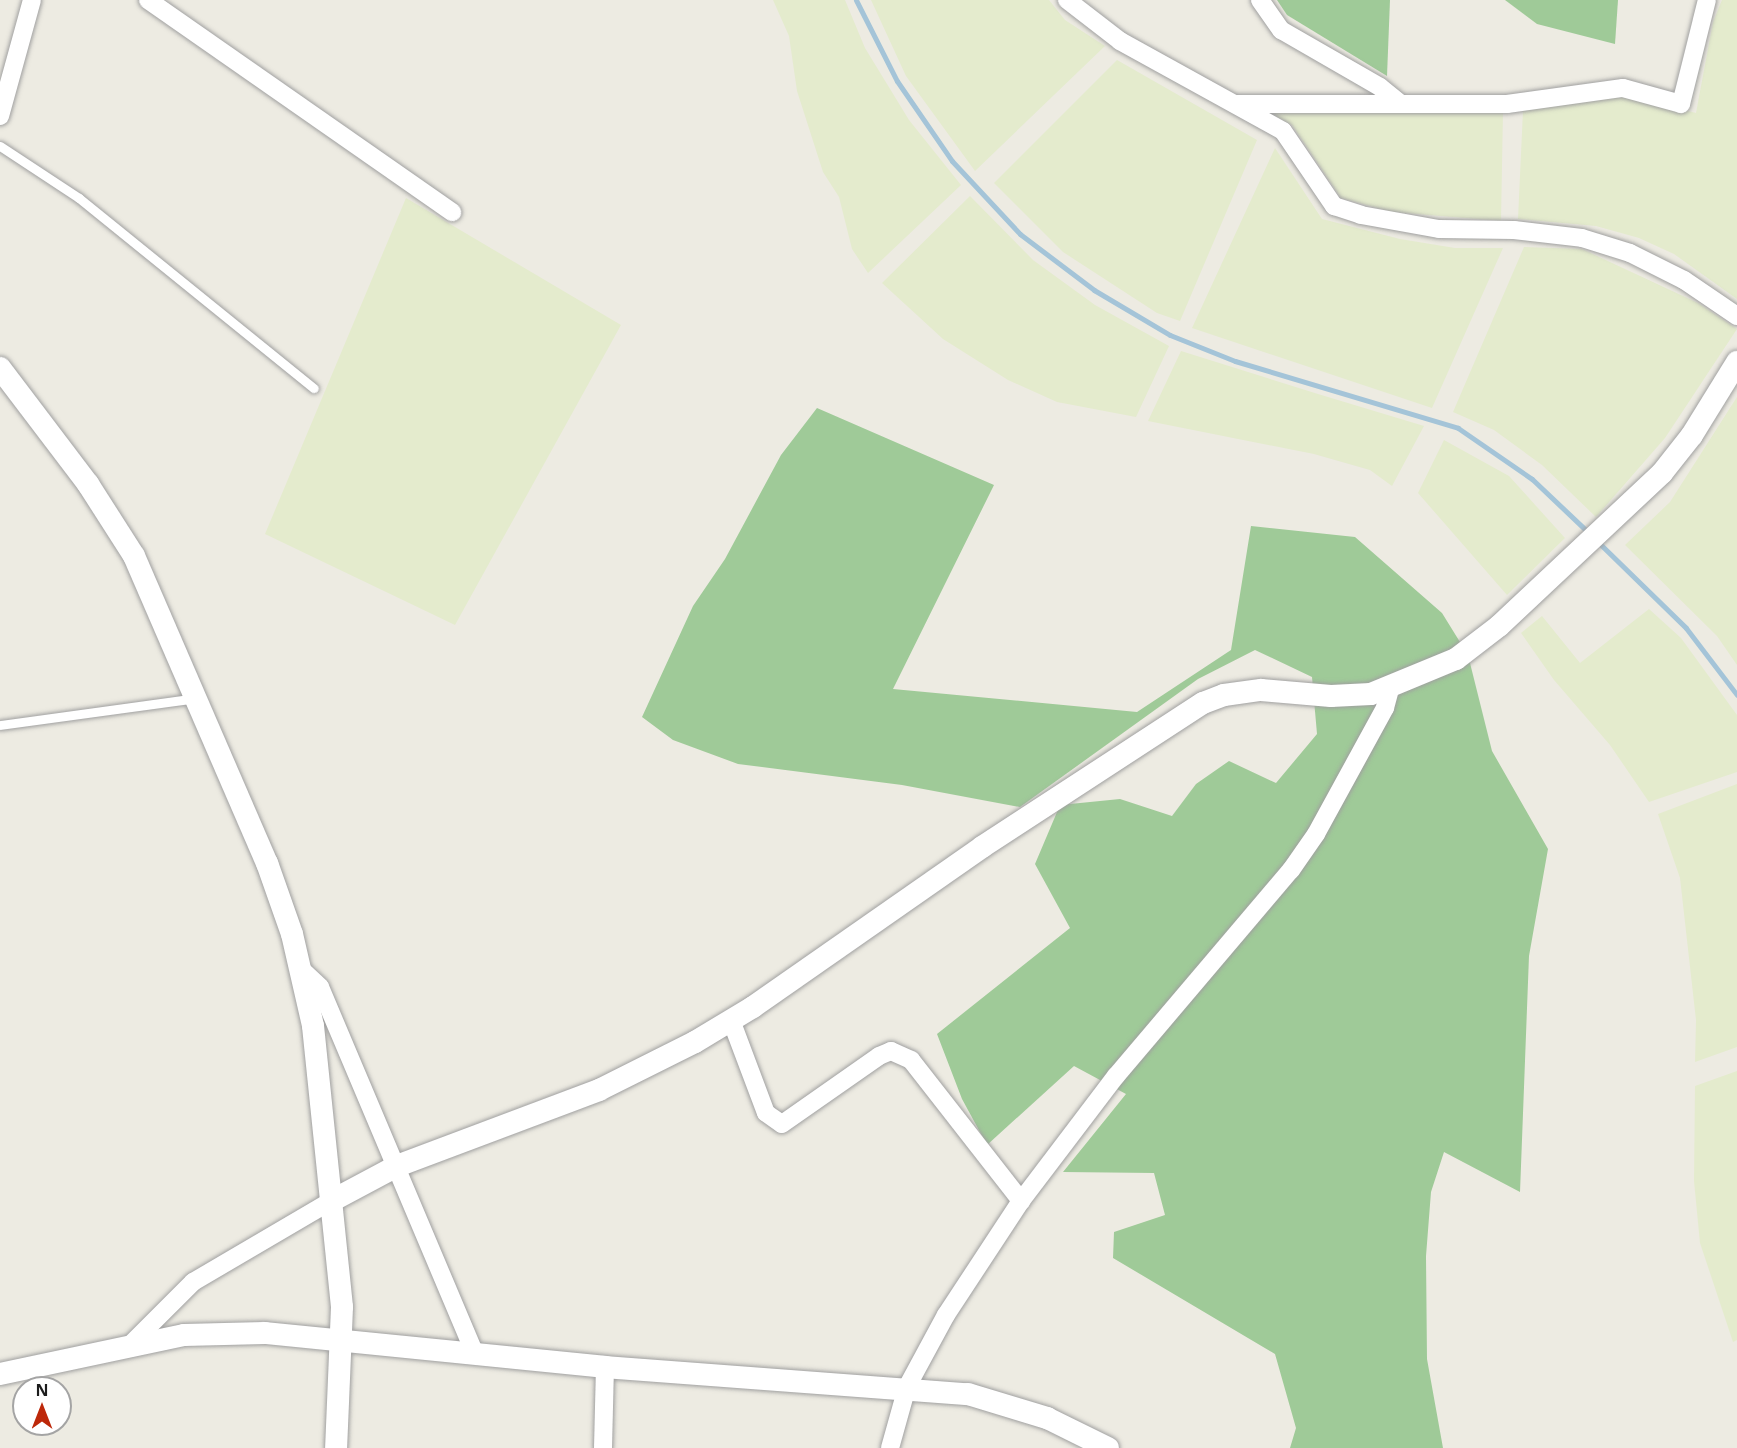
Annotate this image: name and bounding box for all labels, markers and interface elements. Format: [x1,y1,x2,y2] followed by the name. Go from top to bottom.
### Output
[12,1376,72,1436] north arrow
[35,1379,49,1401] text: N

